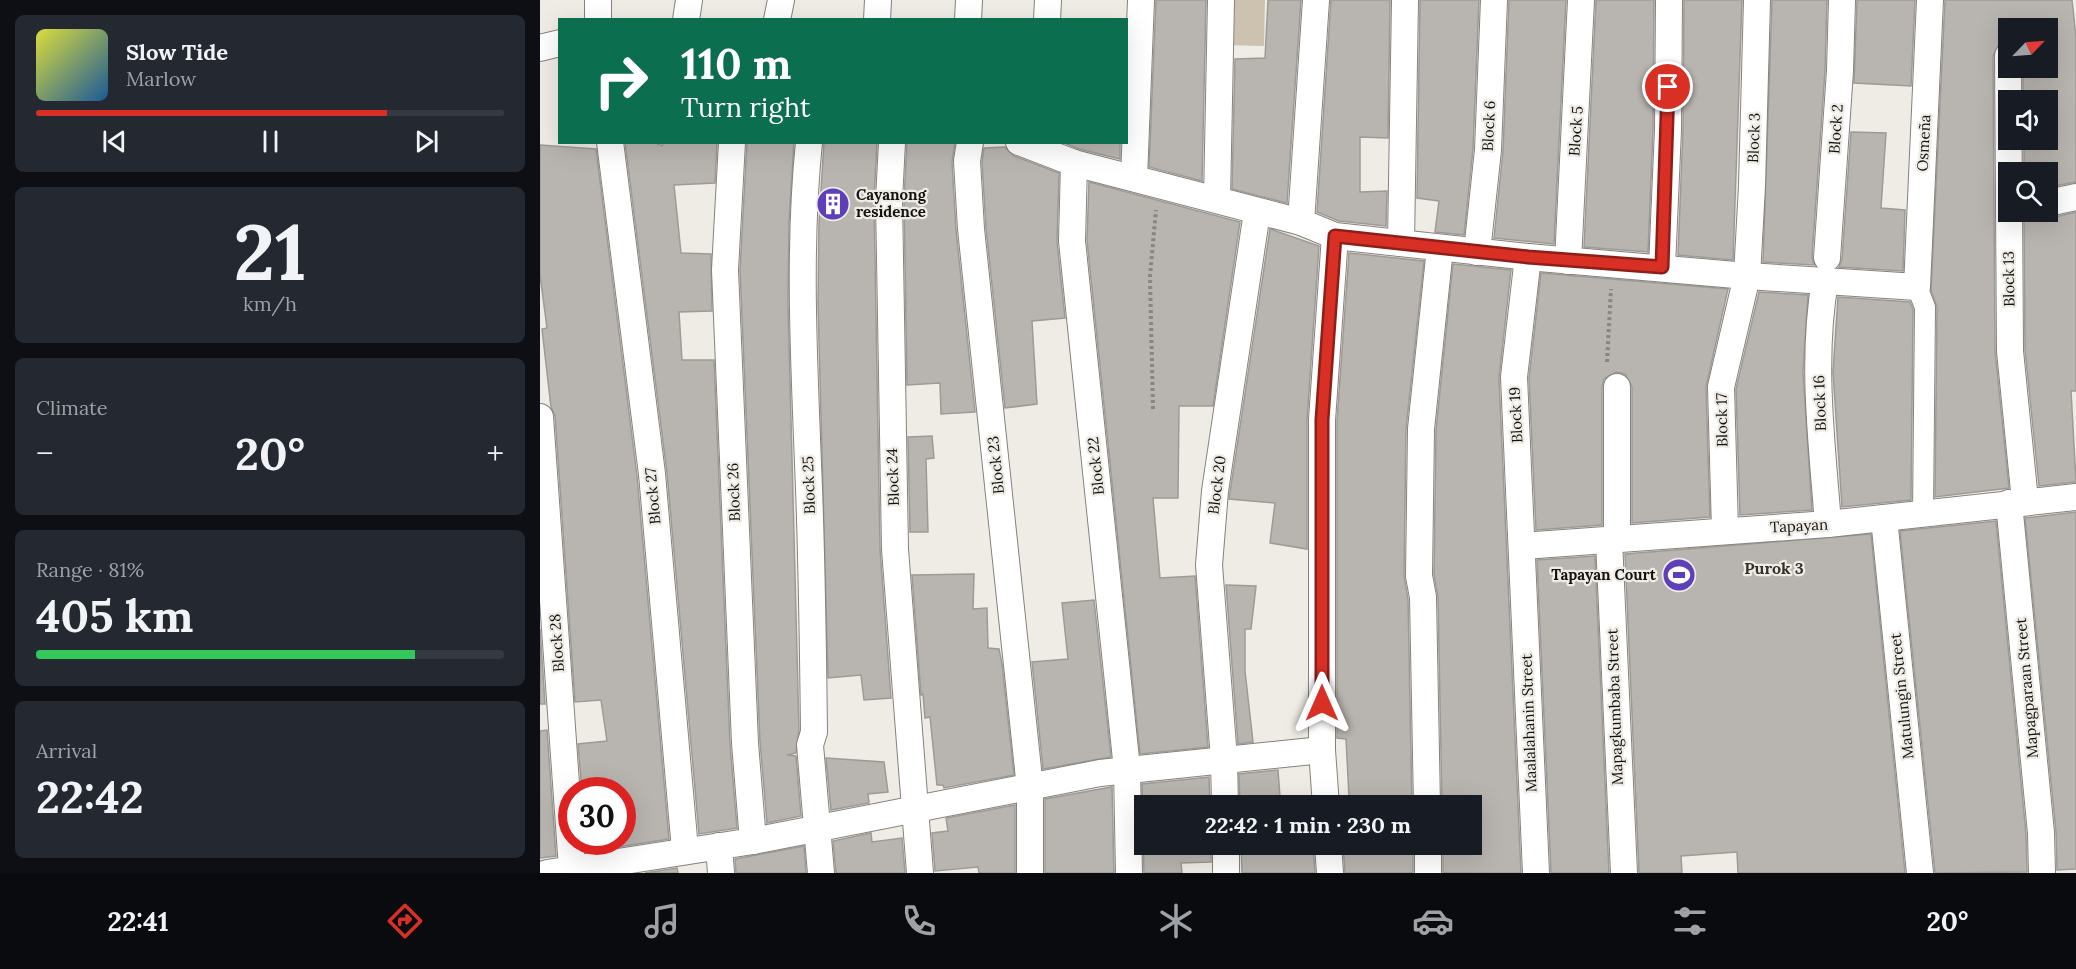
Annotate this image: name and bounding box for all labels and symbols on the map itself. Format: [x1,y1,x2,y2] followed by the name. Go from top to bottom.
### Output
[1998,18,2058,78] north arrow
[1642,61,1693,112] pin
[1478,100,1499,152] street label: Block 6
[1824,103,1847,155] street label: Block 2
[1564,105,1587,157] street label: Block 5
[1743,112,1764,163] street label: Block 3
[1913,114,1934,172] street label: Osmeña
[856,185,927,221] place label: Cayanong residence
[815,186,851,222] building icon: Cayanong residence
[1999,251,2018,307] street label: Block 13
[1809,375,1830,431] street label: Block 16
[1505,386,1526,444] street label: Block 19
[1712,393,1731,447] street label: Block 17
[983,435,1008,495] street label: Block 23
[1083,436,1108,496] street label: Block 22
[882,448,903,506] street label: Block 24
[1203,454,1230,516] street label: Block 20
[798,456,819,514] street label: Block 25
[723,462,744,522] street label: Block 26
[641,467,664,525] street label: Block 27
[1769,514,1829,537] street label: Tapayan
[1661,557,1697,593] sports icon: Tapayan Court
[1744,558,1804,578] district label: Purok 3
[1551,565,1657,584] place label: Tapayan Court
[545,613,568,673] street label: Block 28
[2011,617,2042,759] street label: Mapagparaan Street
[1602,628,1627,786] street label: Mapagkumbaba Street
[1885,632,1918,760] street label: Matulungin Street
[1517,653,1540,793] street label: Maalalahanin Street
[1290,671,1354,735] position arrow
[558,777,636,855] speed limit sign: 30

